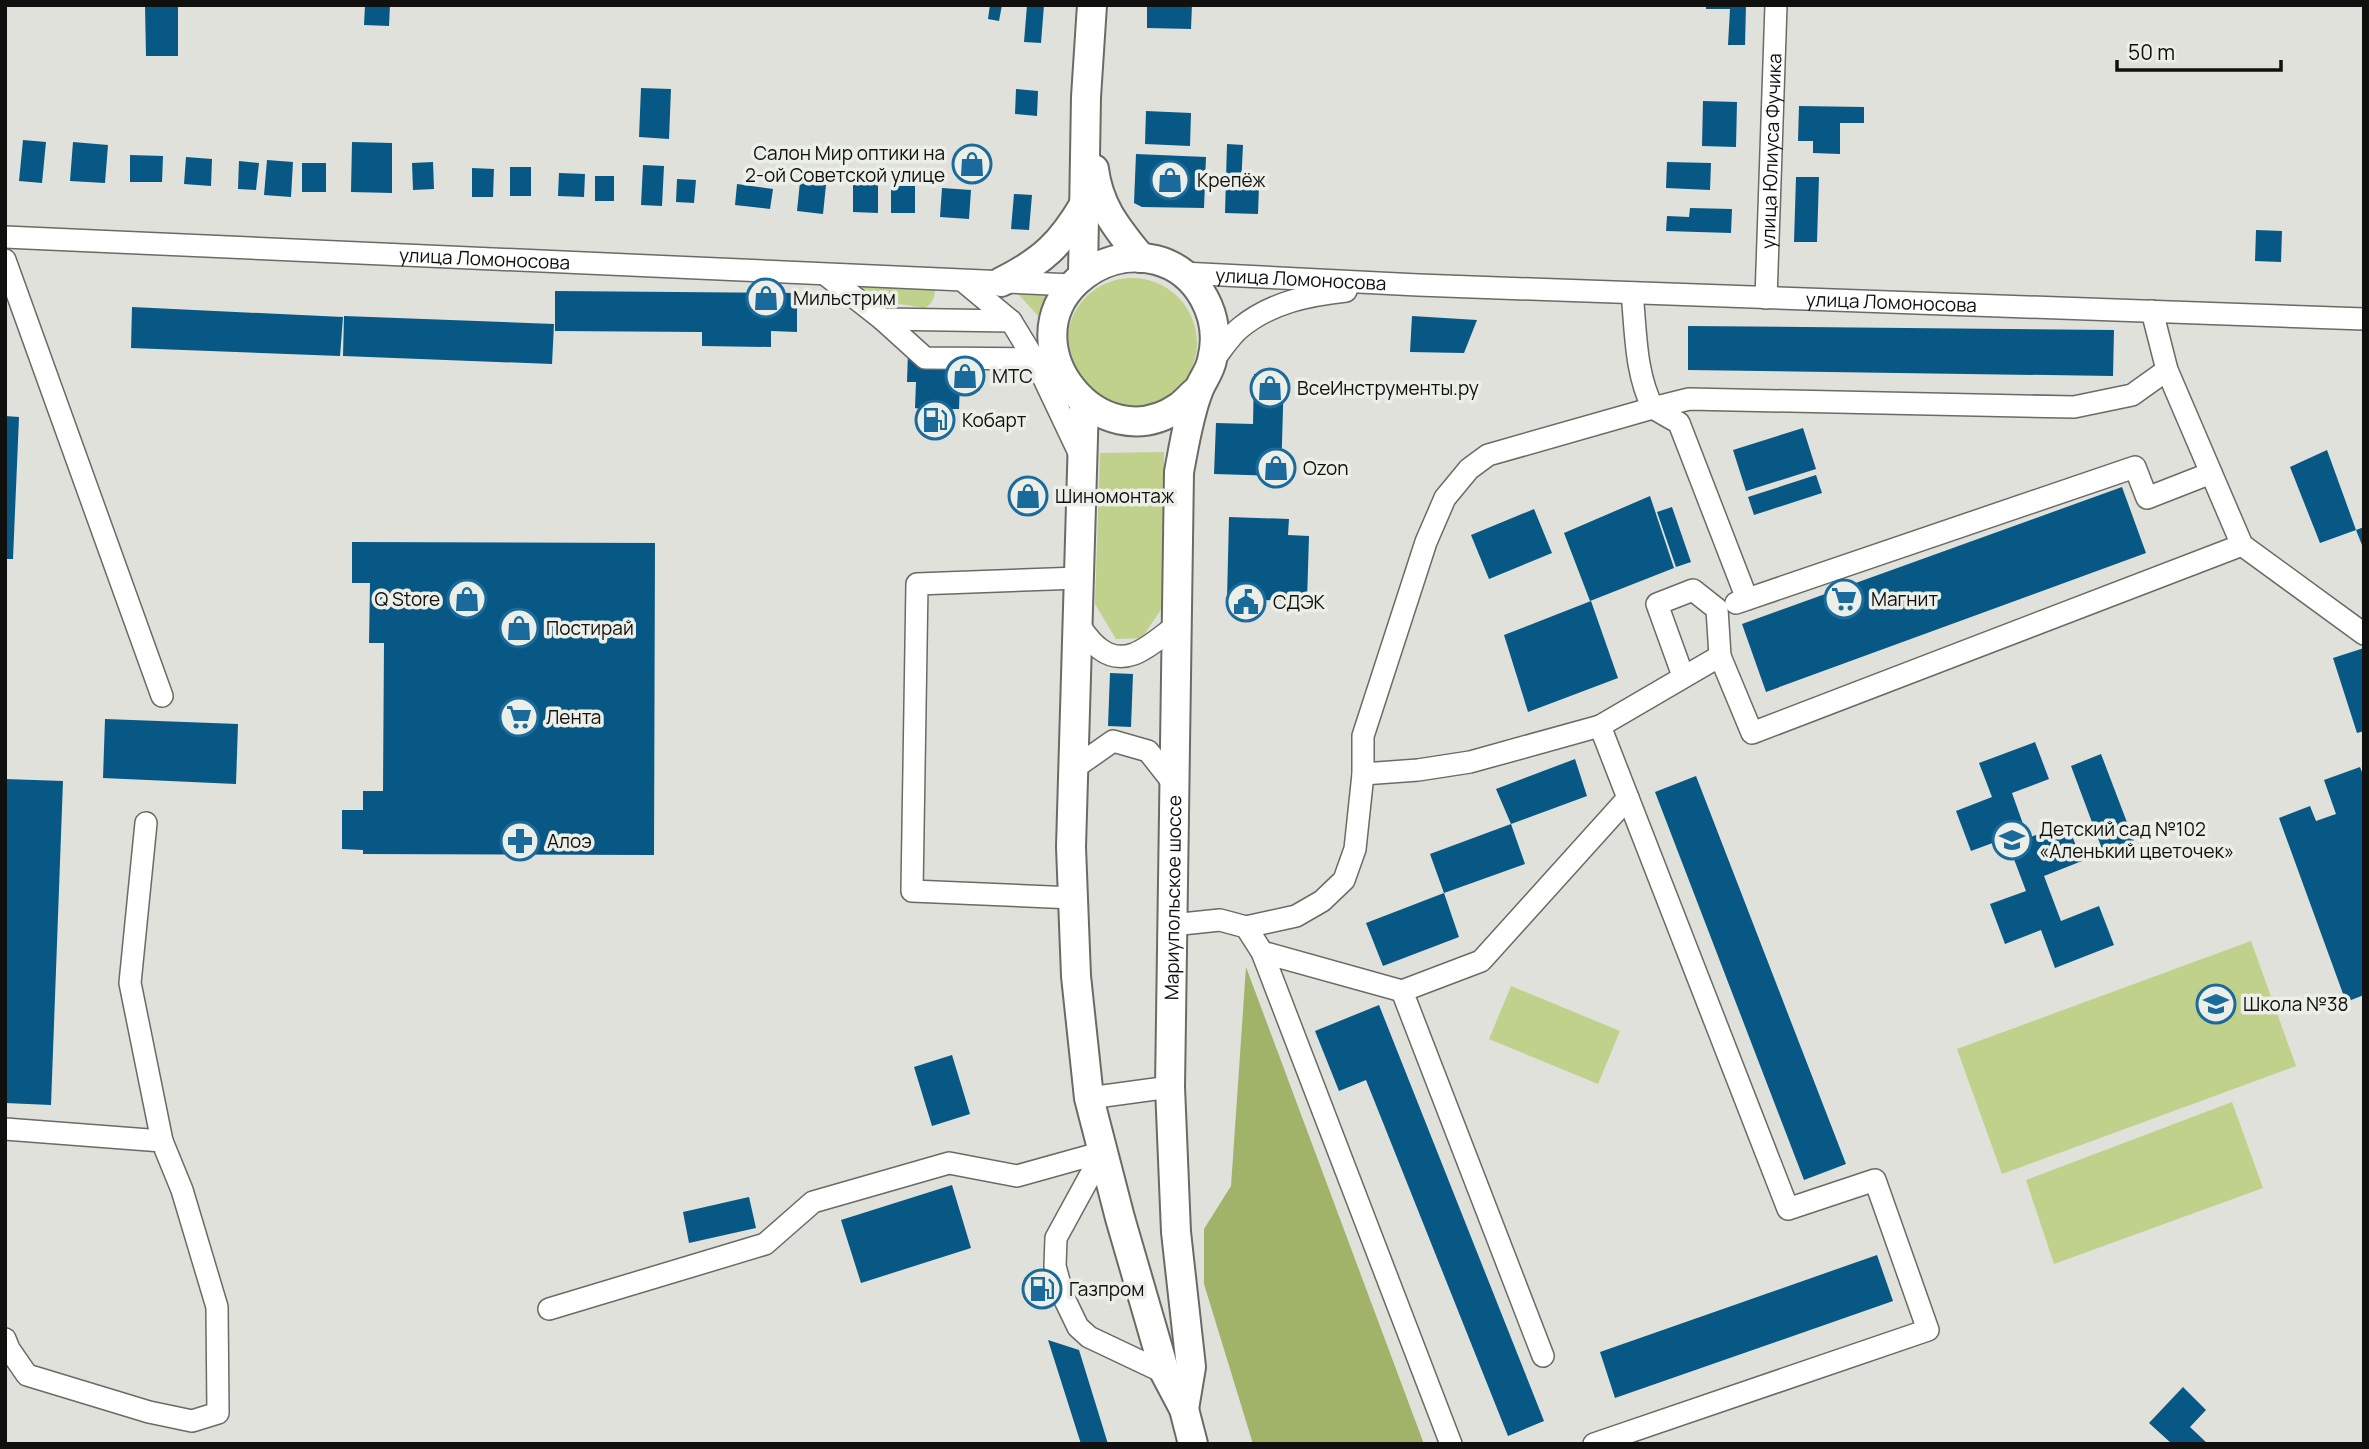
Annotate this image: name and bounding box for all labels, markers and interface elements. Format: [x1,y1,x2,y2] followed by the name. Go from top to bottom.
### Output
[2117,28,2282,72] scale bar
[2128,38,2175,66] text: 50 m
[1755,53,1787,249] street label: улица Юлиуса Фучика
[745,140,945,188] place label: Салон Мир оптики на 2-ой Советской улице
[951,143,993,185] shop icon: Салон Мир оптики на 2-ой Советской улице
[1149,159,1191,201] shop icon: Крепёж
[1197,167,1266,193] place label: Крепёж
[398,242,571,275] street label: улица Ломоносова
[1215,262,1387,296] street label: улица Ломоносова
[745,277,787,319] shop icon: Мильстрим
[793,285,896,311] place label: Мильстрим
[1805,286,1977,318] street label: улица Ломоносова
[944,355,986,397] shop icon: МТС
[992,363,1033,389] place label: МТС
[1249,367,1291,409] shop icon: ВсеИнструменты.ру
[1297,375,1479,401] place label: ВсеИнструменты.ру
[914,399,956,441] fuel station icon: Кобарт
[962,407,1027,433] place label: Кобарт
[1255,447,1297,489] shop icon: Ozon
[1303,455,1349,481] place label: Ozon
[1007,475,1049,517] shop icon: Шиномонтаж
[1055,483,1175,509] place label: Шиномонтаж
[446,578,488,620] shop icon: Q Store
[1823,578,1865,620] supermarket icon: Магнит
[1225,581,1267,623] public building icon: СДЭК
[375,586,440,612] place label: Q Store
[1871,586,1938,612] place label: Магнит
[1273,589,1326,615] place label: СДЭК
[498,607,540,649] shop icon: Постирай
[546,615,634,641] place label: Постирай
[498,696,540,738] supermarket icon: Лента
[546,704,601,730] place label: Лента
[1158,795,1187,1000] street label: Мариупольское шоссе
[2039,816,2234,864] place label: Детский сад №102 «Аленький цветочек»
[1991,819,2033,861] school or university icon: Детский сад №102 «Аленький цветочек»
[499,820,541,862] pharmacy icon: Алоэ
[547,828,592,854] place label: Алоэ
[2195,983,2237,1025] school or university icon: Школа №38
[2243,991,2349,1017] place label: Школа №38
[1021,1268,1063,1310] fuel station icon: Газпром
[1069,1276,1144,1302] place label: Газпром

